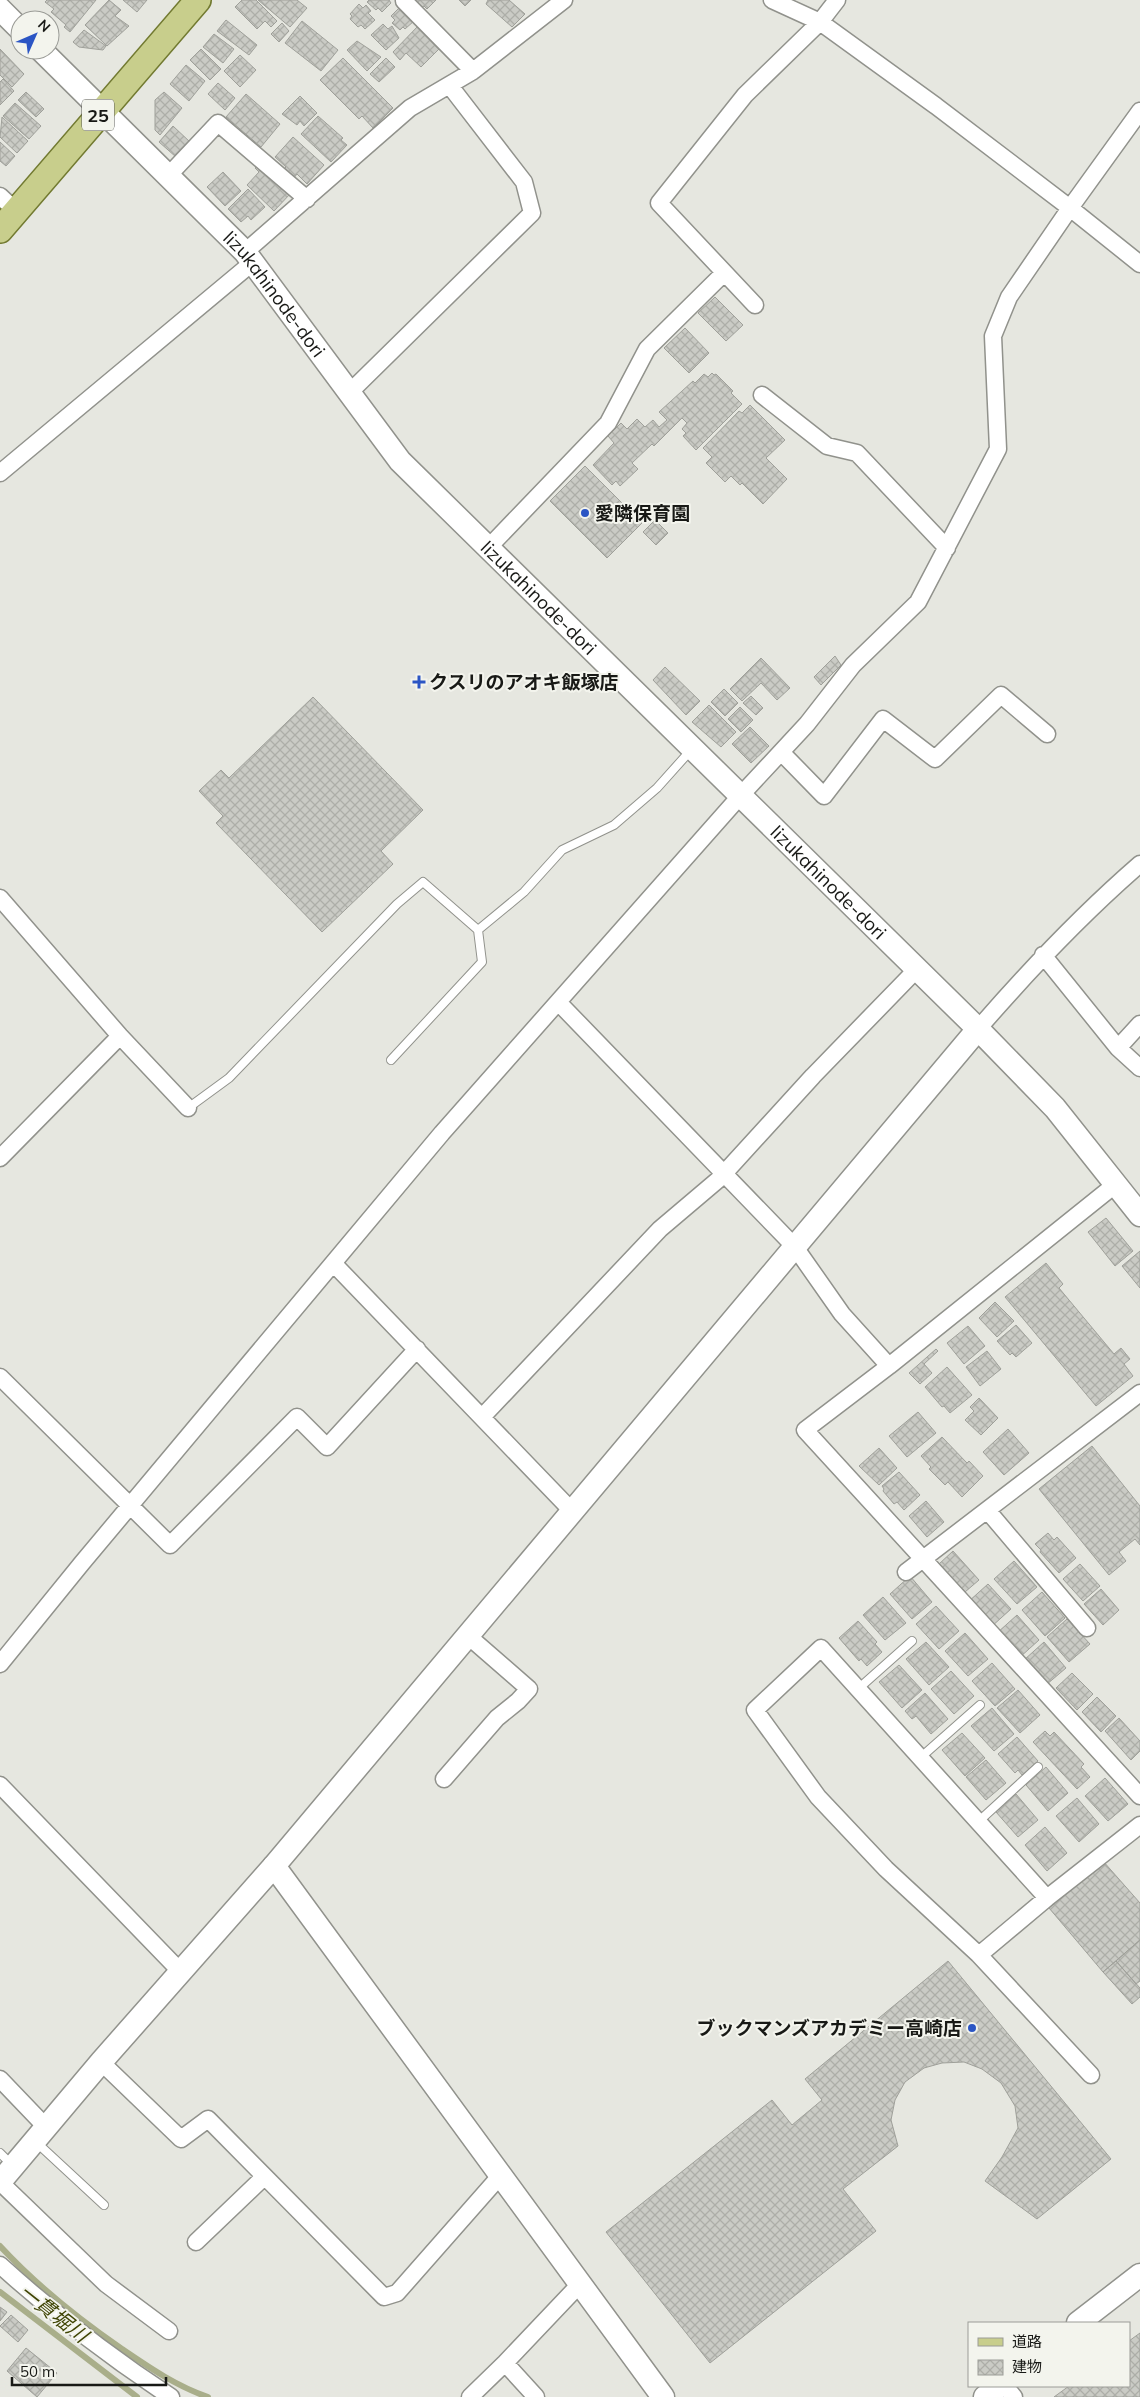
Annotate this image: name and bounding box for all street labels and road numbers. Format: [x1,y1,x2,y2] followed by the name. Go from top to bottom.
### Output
[82,100,114,130] road number: 25
[218,225,331,362] street label: Iizukahinode-dori
[476,535,602,660] street label: Iizukahinode-dori
[765,820,891,944] street label: Iizukahinode-dori

